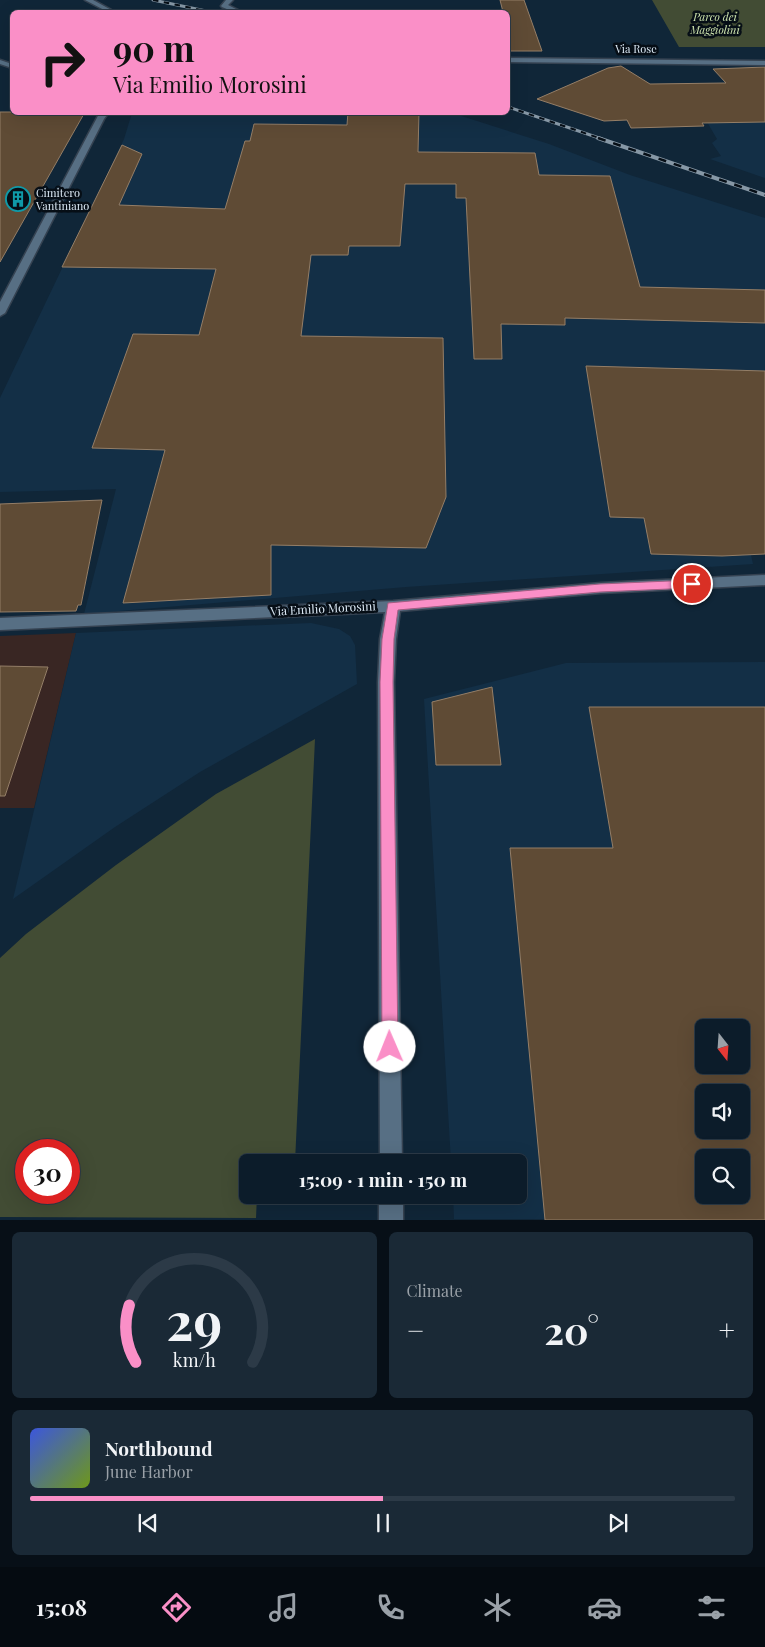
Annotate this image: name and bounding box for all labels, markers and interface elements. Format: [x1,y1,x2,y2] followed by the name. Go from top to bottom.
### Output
[689,9,741,37] park label: Parco dei Maggiolini
[113,24,195,71] text: 90 m
[30,30,95,95] icon: right
[614,41,657,56] street label: Via Rose
[113,69,307,99] text: Via Emilio Morosini
[35,185,89,213] place label: Cimitero Vantiniano
[5,186,31,212] building icon: Cimitero Vantiniano
[671,563,713,605] pin
[678,570,706,598] icon: arrive
[269,597,377,619] street label: Via Emilio Morosini
[695,1019,750,1074] north arrow
[695,1019,750,1204] map controls
[363,1020,415,1072] position arrow
[695,1084,750,1139] button: sound
[15,1139,80,1204] speed limit sign: 30
[695,1149,750,1204] button: search
[299,1166,467,1192] text: 15:09 · 1 min · 150 m
[407,1280,463,1301] text: Climate
[166,1285,222,1354] text: 29
[544,1304,599,1355] text: 20°
[407,1311,425,1348] text: −
[719,1311,735,1348] text: +
[173,1348,216,1371] text: km/h
[105,1435,213,1461] text: Northbound
[105,1461,193,1482] text: June Harbor
[134,1509,162,1537] icon: previous
[369,1509,397,1537] icon: pause
[604,1509,632,1537] icon: next
[159,1590,194,1625] icon: directions
[266,1590,301,1625] icon: music
[373,1590,408,1625] icon: phone
[480,1590,515,1625] icon: climate
[587,1590,622,1625] icon: car
[694,1590,729,1625] icon: filters
[36,1592,87,1622] text: 15:08

